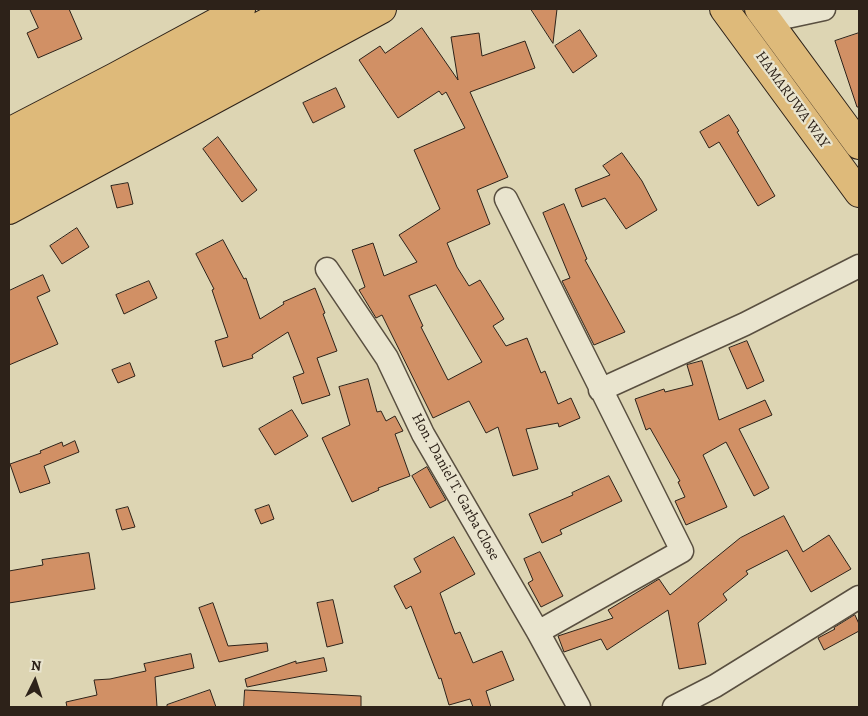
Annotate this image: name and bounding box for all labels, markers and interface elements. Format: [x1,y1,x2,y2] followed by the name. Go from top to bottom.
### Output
[751,48,833,152] street label: HAMARUWA WAY
[407,410,503,564] street label: Hon. Daniel T. Garba Close
[10,656,60,706] north arrow
[30,656,42,675] text: N

